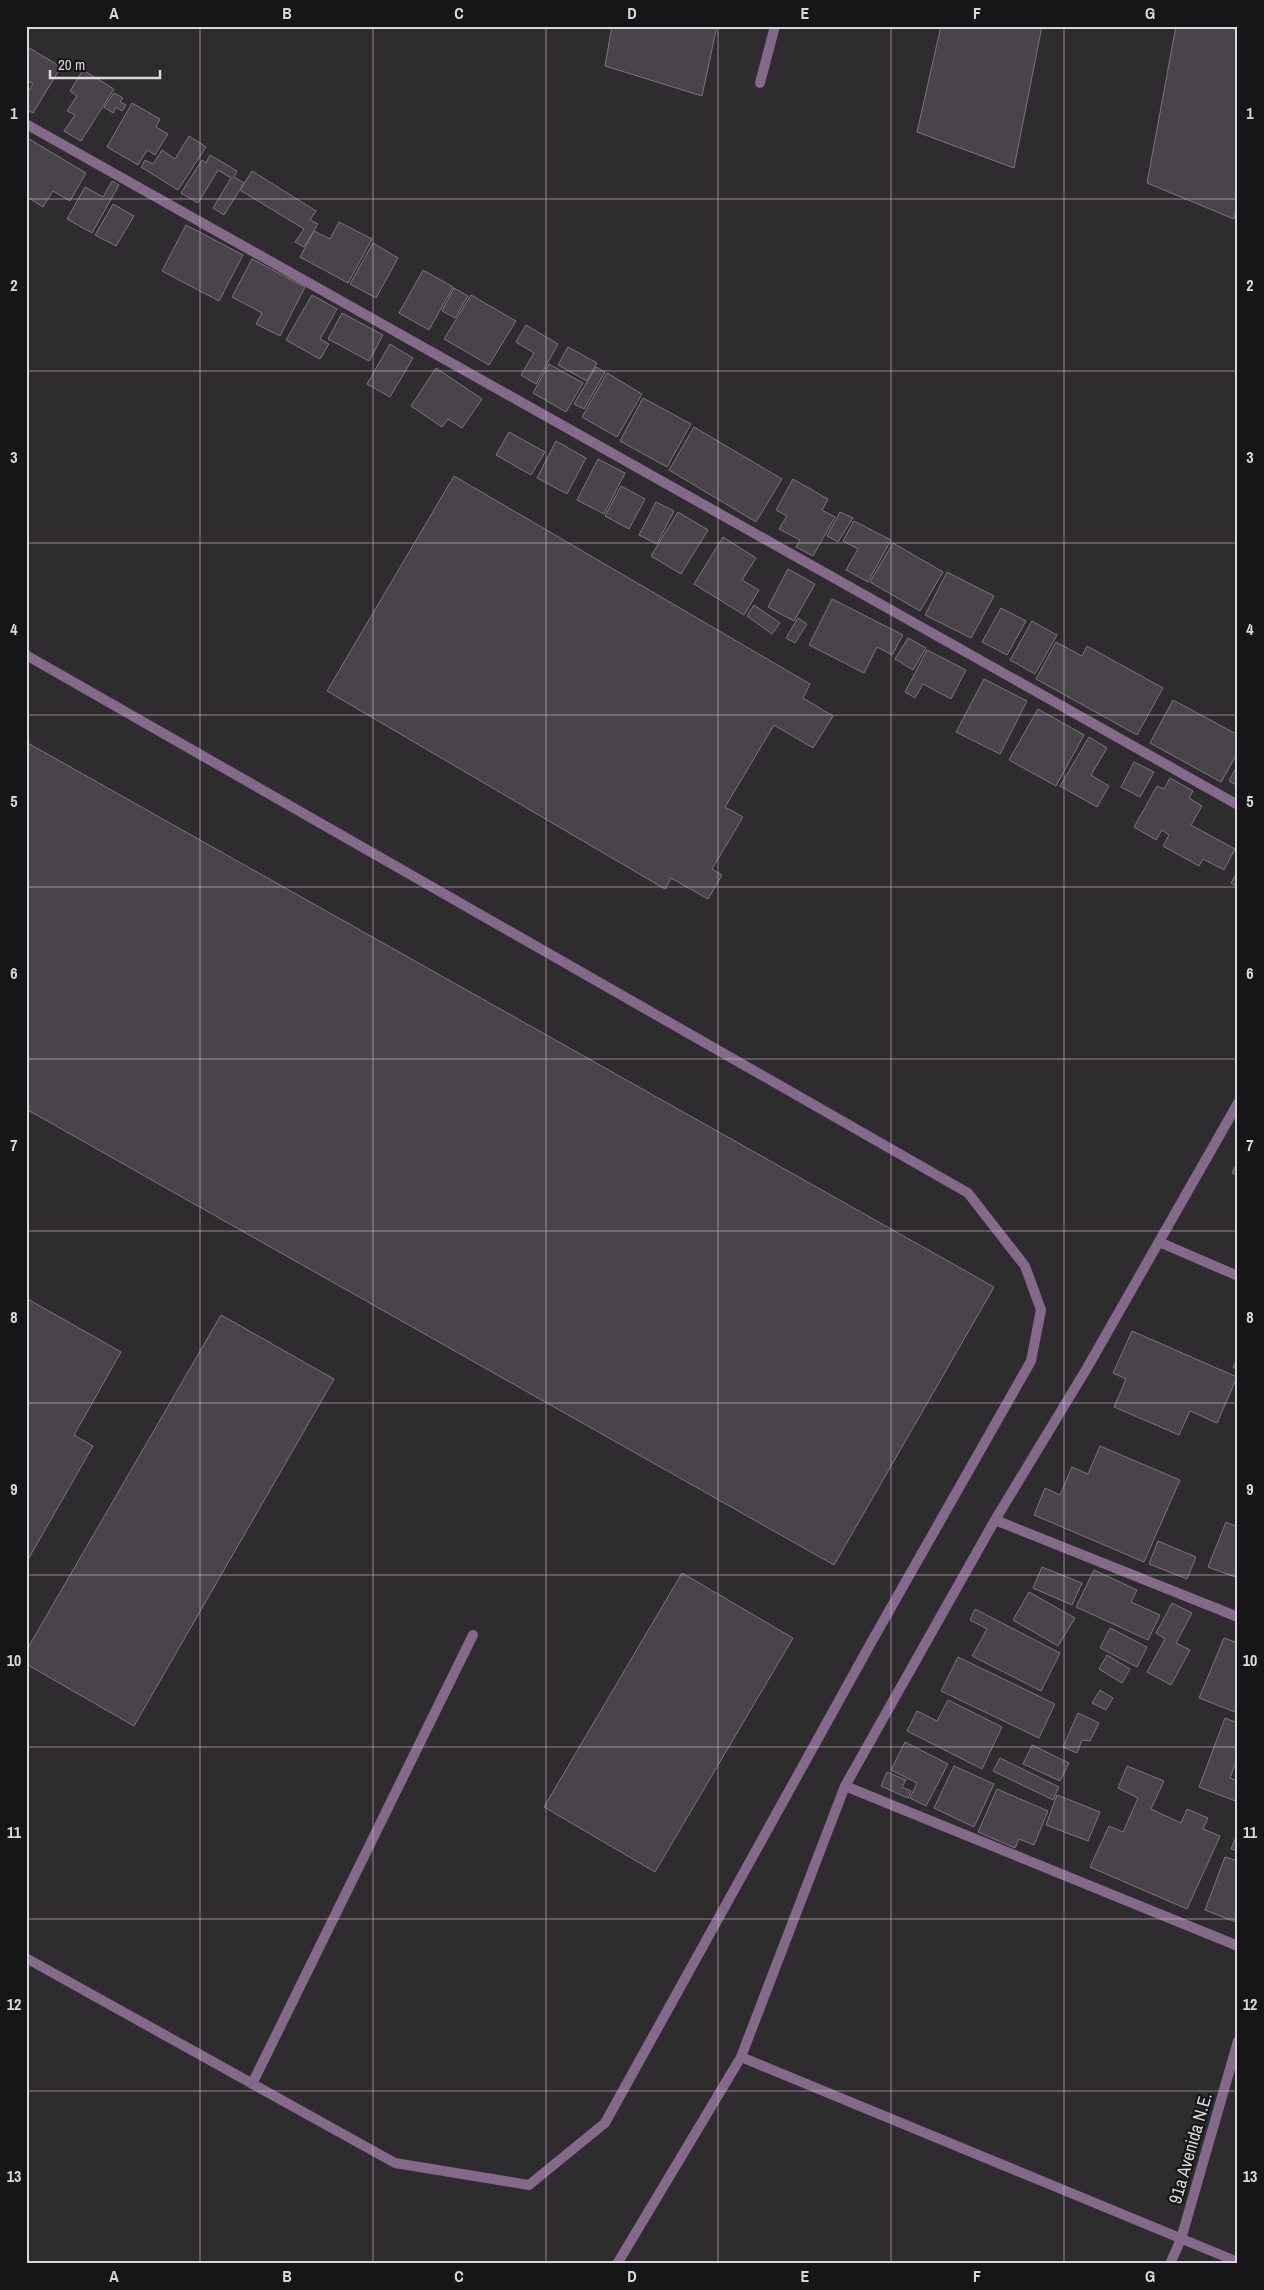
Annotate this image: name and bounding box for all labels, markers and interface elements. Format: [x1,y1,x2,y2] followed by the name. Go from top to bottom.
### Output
[109,2,119,24] text: A
[282,2,292,24] text: B
[454,2,464,24] text: C
[627,2,637,24] text: D
[801,2,810,24] text: E
[973,2,981,24] text: F
[1145,2,1155,24] text: G
[50,48,160,80] scale bar
[58,54,85,75] text: 20 m
[10,102,18,124] text: 1
[1246,102,1254,124] text: 1
[10,274,18,296] text: 2
[1246,274,1254,296] text: 2
[10,446,18,468] text: 3
[1246,446,1254,468] text: 3
[10,618,18,640] text: 4
[1246,618,1254,640] text: 4
[10,790,18,812] text: 5
[1246,790,1254,812] text: 5
[10,962,18,984] text: 6
[1246,962,1254,984] text: 6
[10,1134,18,1156] text: 7
[1246,1134,1254,1156] text: 7
[10,1306,18,1328] text: 8
[1246,1306,1254,1328] text: 8
[10,1478,18,1500] text: 9
[1246,1478,1254,1500] text: 9
[7,1649,21,1671] text: 10
[1243,1649,1257,1671] text: 10
[7,1821,22,1843] text: 11
[1243,1821,1258,1843] text: 11
[7,1993,21,2015] text: 12
[1243,1993,1257,2015] text: 12
[1162,2089,1218,2207] street label: 91a Avenida N.E.
[7,2165,21,2187] text: 13
[1243,2165,1257,2187] text: 13
[109,2265,119,2287] text: A
[282,2265,292,2287] text: B
[454,2265,464,2287] text: C
[627,2265,637,2287] text: D
[801,2265,810,2287] text: E
[973,2265,981,2287] text: F
[1145,2265,1155,2287] text: G

